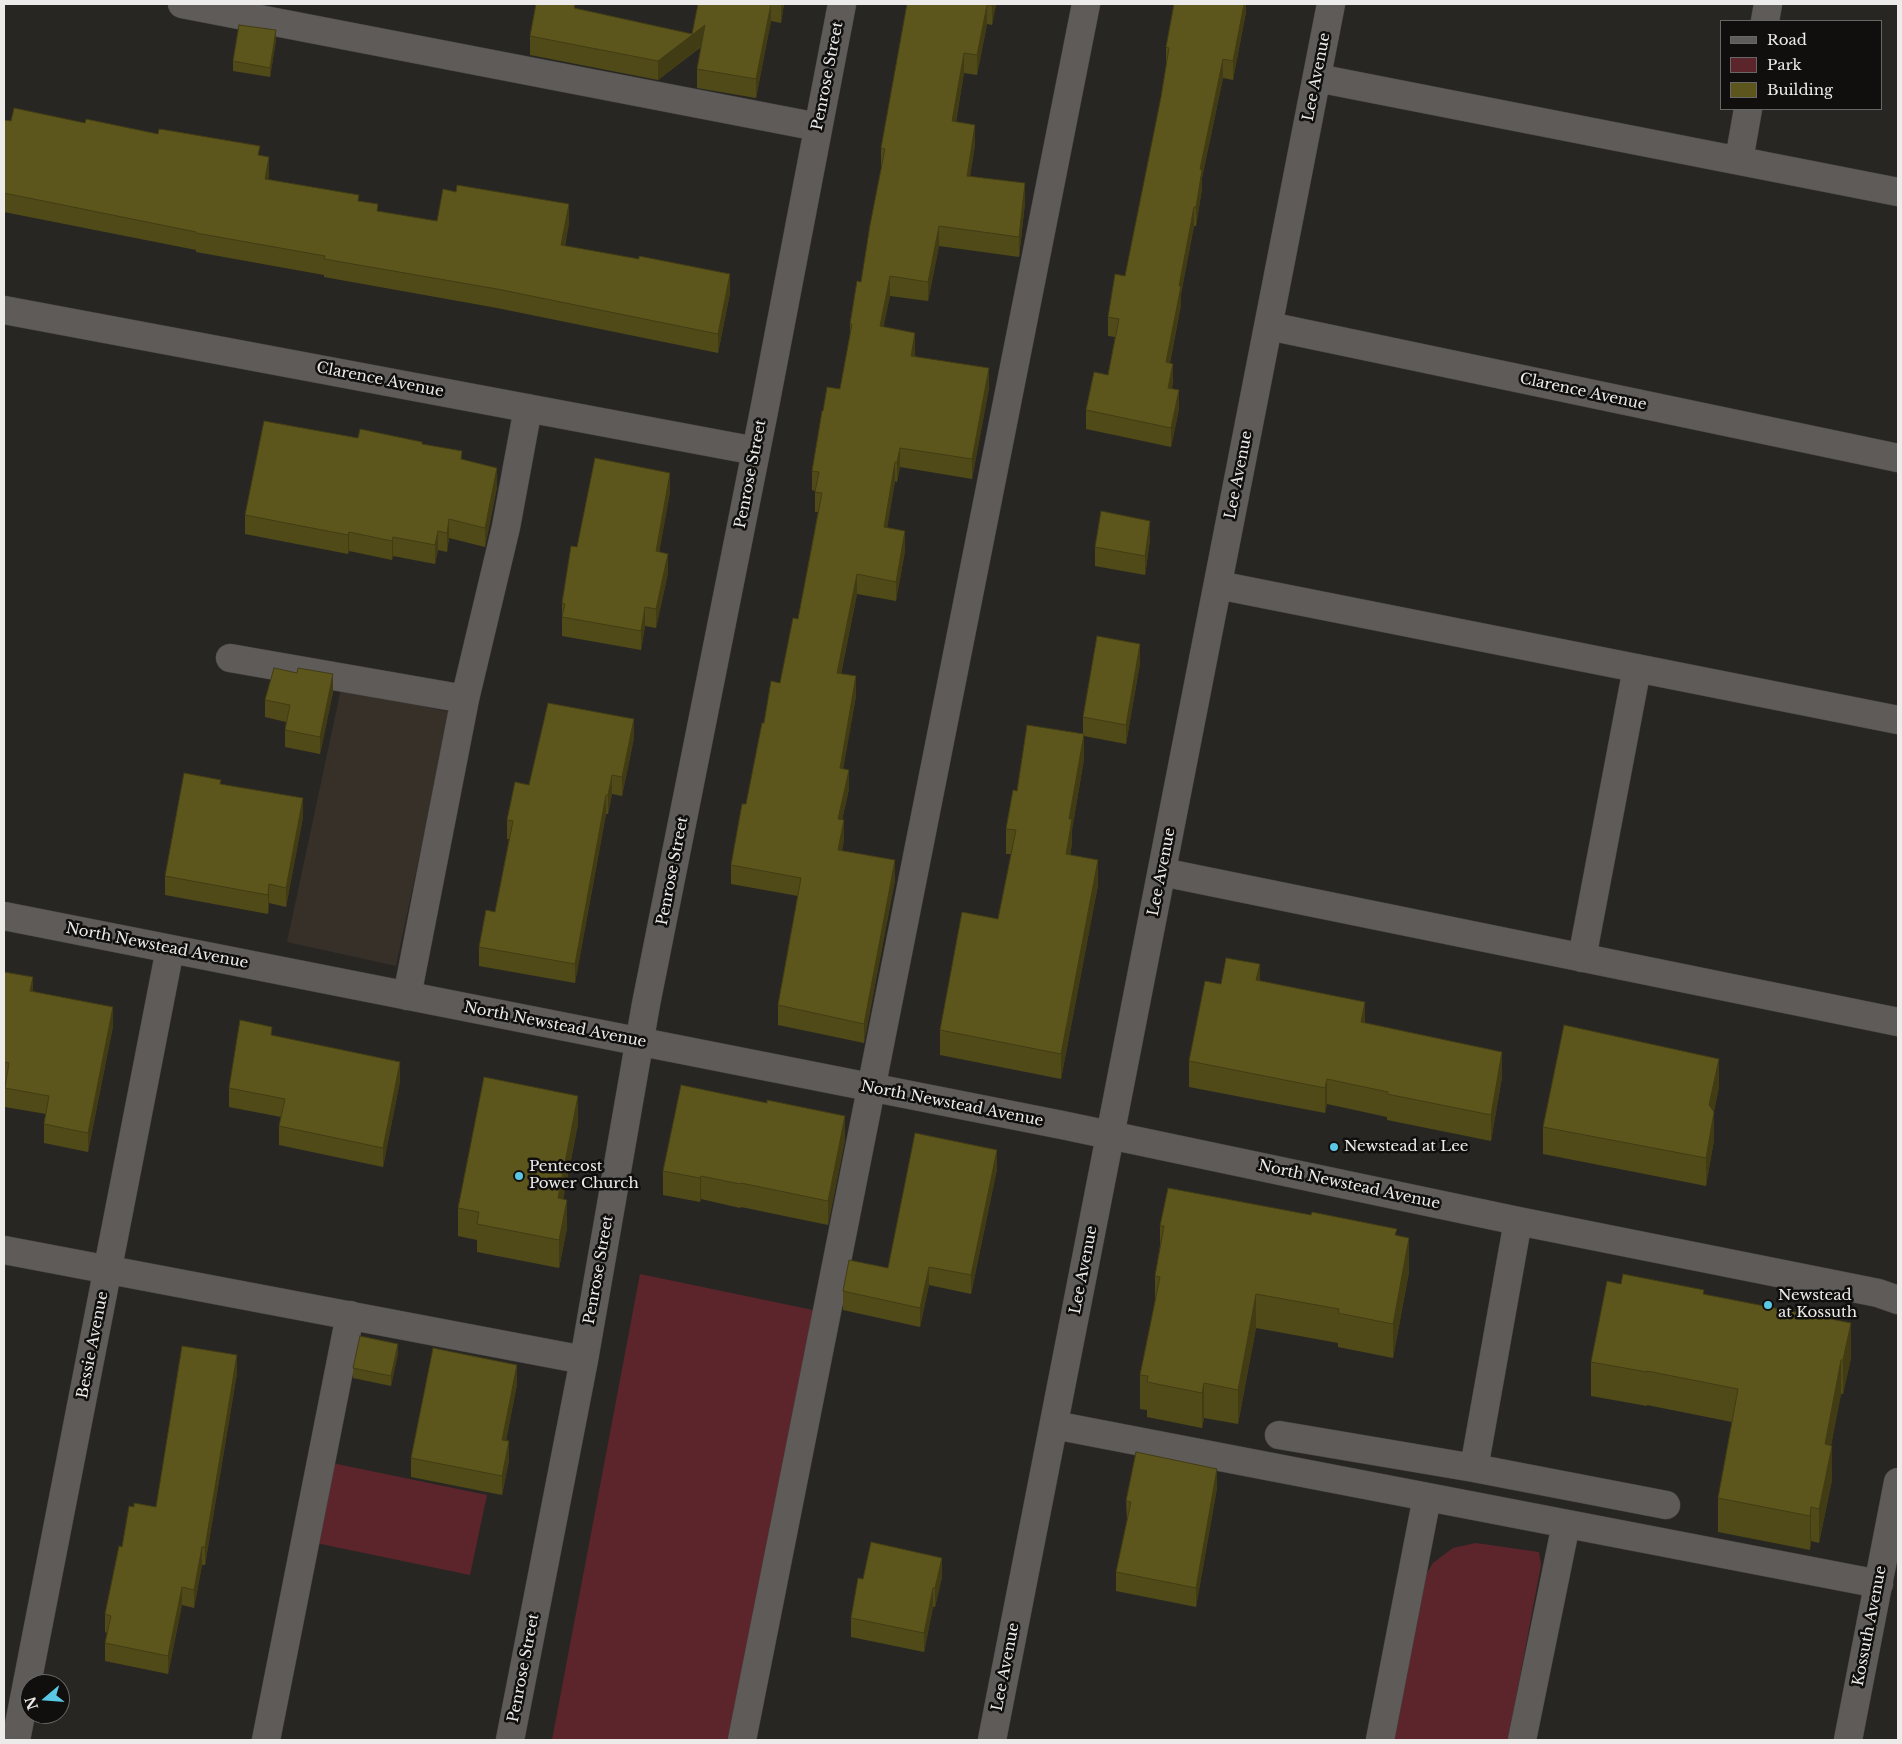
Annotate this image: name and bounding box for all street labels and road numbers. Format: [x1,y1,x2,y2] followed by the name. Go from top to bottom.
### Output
[809,20,847,132] street label: Penrose Street
[1300,31,1334,123] street label: Lee Avenue
[315,359,445,401] street label: Clarence Avenue
[1518,370,1648,414] street label: Clarence Avenue
[732,418,770,530] street label: Penrose Street
[1222,429,1256,521] street label: Lee Avenue
[654,815,692,927] street label: Penrose Street
[1145,826,1179,918] street label: Lee Avenue
[64,919,250,973] street label: North Newstead Avenue
[462,998,648,1052] street label: North Newstead Avenue
[859,1077,1045,1131] street label: North Newstead Avenue
[1256,1157,1442,1213] street label: North Newstead Avenue
[581,1214,617,1326] street label: Penrose Street
[1067,1224,1101,1316] street label: Lee Avenue
[74,1290,112,1400] street label: Bessie Avenue
[1850,1564,1890,1688] street label: Kossuth Avenue
[505,1612,543,1724] street label: Penrose Street
[989,1621,1023,1713] street label: Lee Avenue

